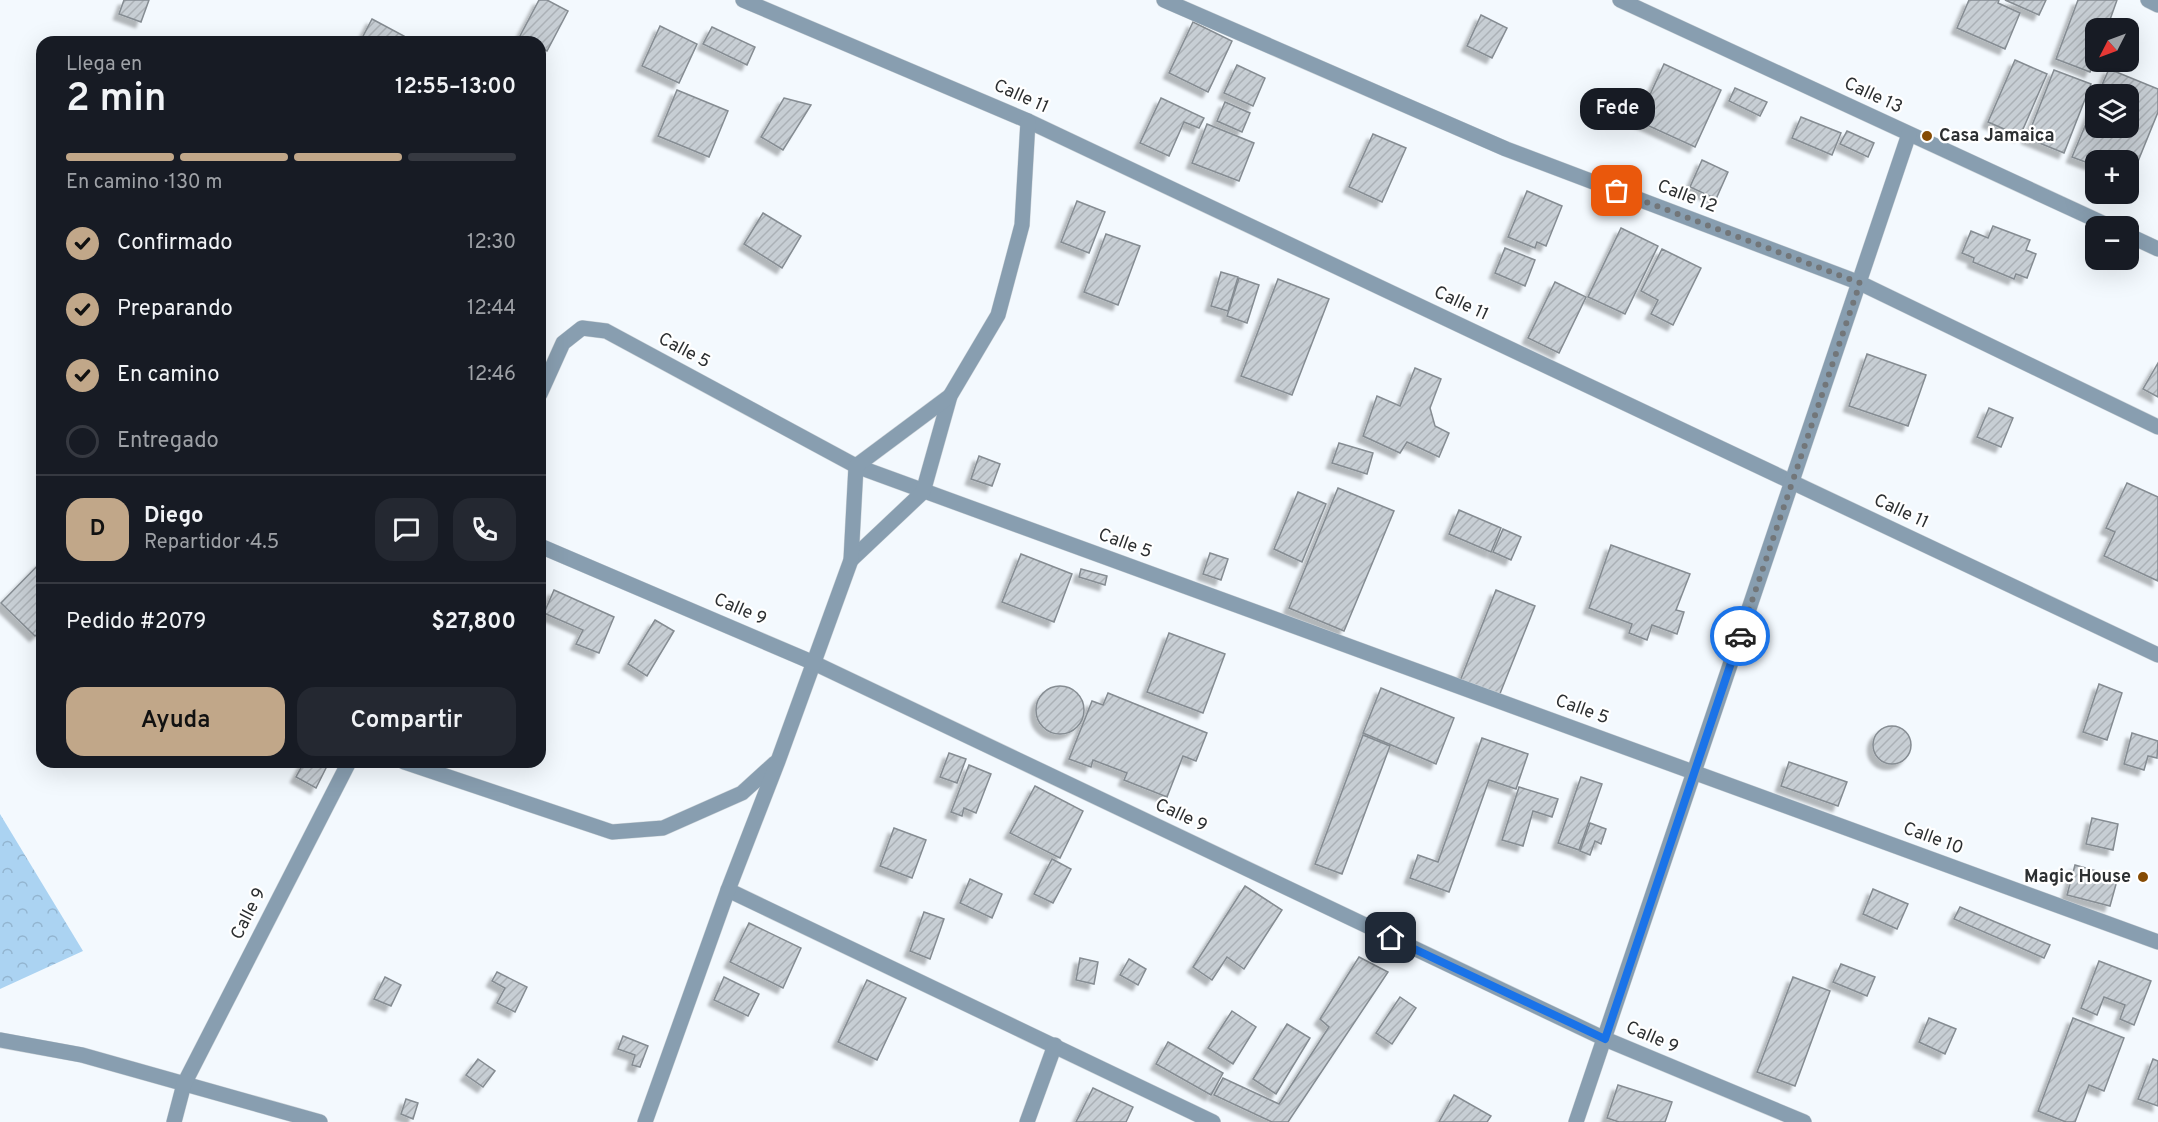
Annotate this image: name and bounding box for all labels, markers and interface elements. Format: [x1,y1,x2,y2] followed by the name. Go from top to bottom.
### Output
[2085,18,2139,72] north arrow
[2085,18,2139,270] map controls
[66,52,142,78] text: Llega en
[1840,72,1906,120] street label: Calle 13
[395,74,516,101] text: 12:55–13:00
[990,75,1052,119] street label: Calle 11
[66,76,167,125] text: 2 min
[2085,84,2139,138] button: layers
[1580,89,1654,131] callout: Fede
[1596,96,1639,122] text: Fede
[1939,125,2055,148] place label: Casa Jamaica
[1920,129,1934,143] marker: Casa Jamaica
[2085,150,2139,204] button: +
[1591,165,1642,216] pin
[66,170,222,196] text: En camino · 130 m
[1600,174,1633,207] icon: bag
[1654,175,1720,219] street label: Calle 12
[2085,216,2139,270] button: −
[66,227,99,260] icon: check
[117,230,233,257] text: Confirmado
[467,230,516,256] text: 12:30
[1430,281,1492,327] street label: Calle 11
[66,293,99,326] icon: check
[117,296,233,323] text: Preparando
[467,296,516,322] text: 12:44
[654,328,714,374] street label: Calle 5
[66,359,99,392] icon: check
[117,362,219,389] text: En camino
[467,362,516,388] text: 12:46
[117,428,219,455] text: Entregado
[1870,489,1932,535] street label: Calle 11
[375,498,438,561] button: chat
[453,498,516,561] button: phone
[144,503,203,530] text: Diego
[90,516,105,543] text: D
[1095,524,1155,564] street label: Calle 5
[144,530,279,556] text: Repartidor · 4.5
[710,589,770,631] street label: Calle 9
[1710,606,1770,666] courier
[66,609,207,636] text: Pedido #2079
[432,609,516,636] text: $27,800
[1724,620,1757,653] icon: car
[66,687,285,756] button: Ayuda
[297,687,516,756] button: Compartir
[1552,690,1612,730] street label: Calle 5
[1151,794,1211,838] street label: Calle 9
[1900,817,1966,861] street label: Calle 10
[2024,866,2131,889] place label: Magic House
[2136,870,2150,884] marker: Magic House
[226,884,272,944] street label: Calle 9
[1365,912,1416,963] pin
[1374,921,1407,954] icon: home
[1622,1017,1682,1059] street label: Calle 9

